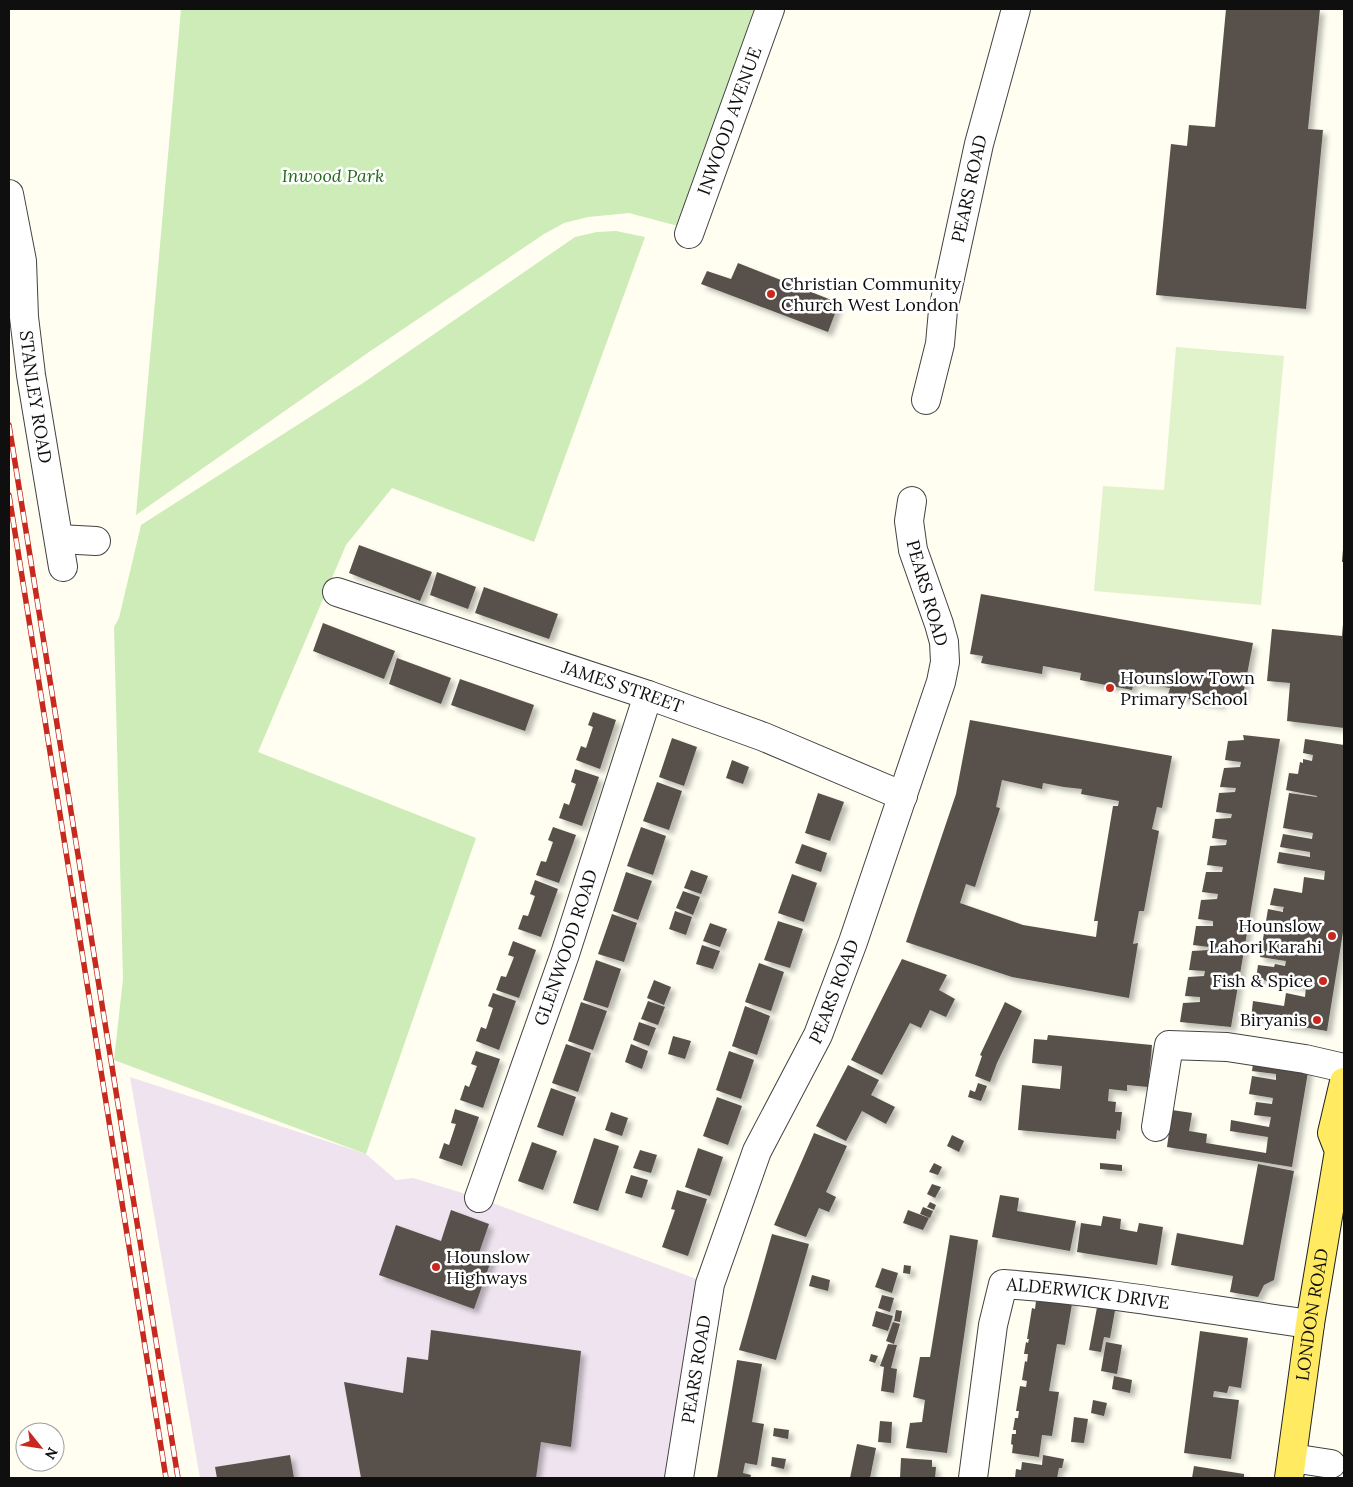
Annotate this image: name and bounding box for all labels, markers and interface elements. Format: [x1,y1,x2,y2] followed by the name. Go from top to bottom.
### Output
[692,44,766,198] street label: INWOOD AVENUE
[946,132,992,245] street label: PEARS ROAD
[282,164,384,187] park label: Inwood Park
[781,272,962,316] place label: Christian Community Church West London
[765,288,777,300] marker: Christian Community Church West London
[15,329,58,465] street label: STANLEY ROAD
[901,537,954,649] street label: PEARS ROAD
[558,655,687,718] street label: JAMES STREET
[1120,666,1255,710] place label: Hounslow Town Primary School
[1104,682,1116,694] marker: Hounslow Town Primary School
[529,867,602,1029] street label: GLENWOOD ROAD
[1209,914,1323,958] place label: Hounslow Lahori Karahi
[1326,930,1338,942] marker: Hounslow Lahori Karahi
[803,936,864,1048] street label: PEARS ROAD
[1212,969,1313,992] place label: Fish & Spice
[1317,975,1329,987] marker: Fish & Spice
[1240,1008,1307,1031] place label: Biryanis
[1311,1014,1323,1026] marker: Biryanis
[446,1245,530,1289] place label: Hounslow Highways
[1290,1246,1334,1382] street label: LONDON ROAD
[430,1261,442,1273] marker: Hounslow Highways
[1005,1272,1171,1314] street label: ALDERWICK DRIVE
[676,1313,716,1425] street label: PEARS ROAD
[15,1422,65,1472] north arrow
[41,1444,62,1463] text: N

